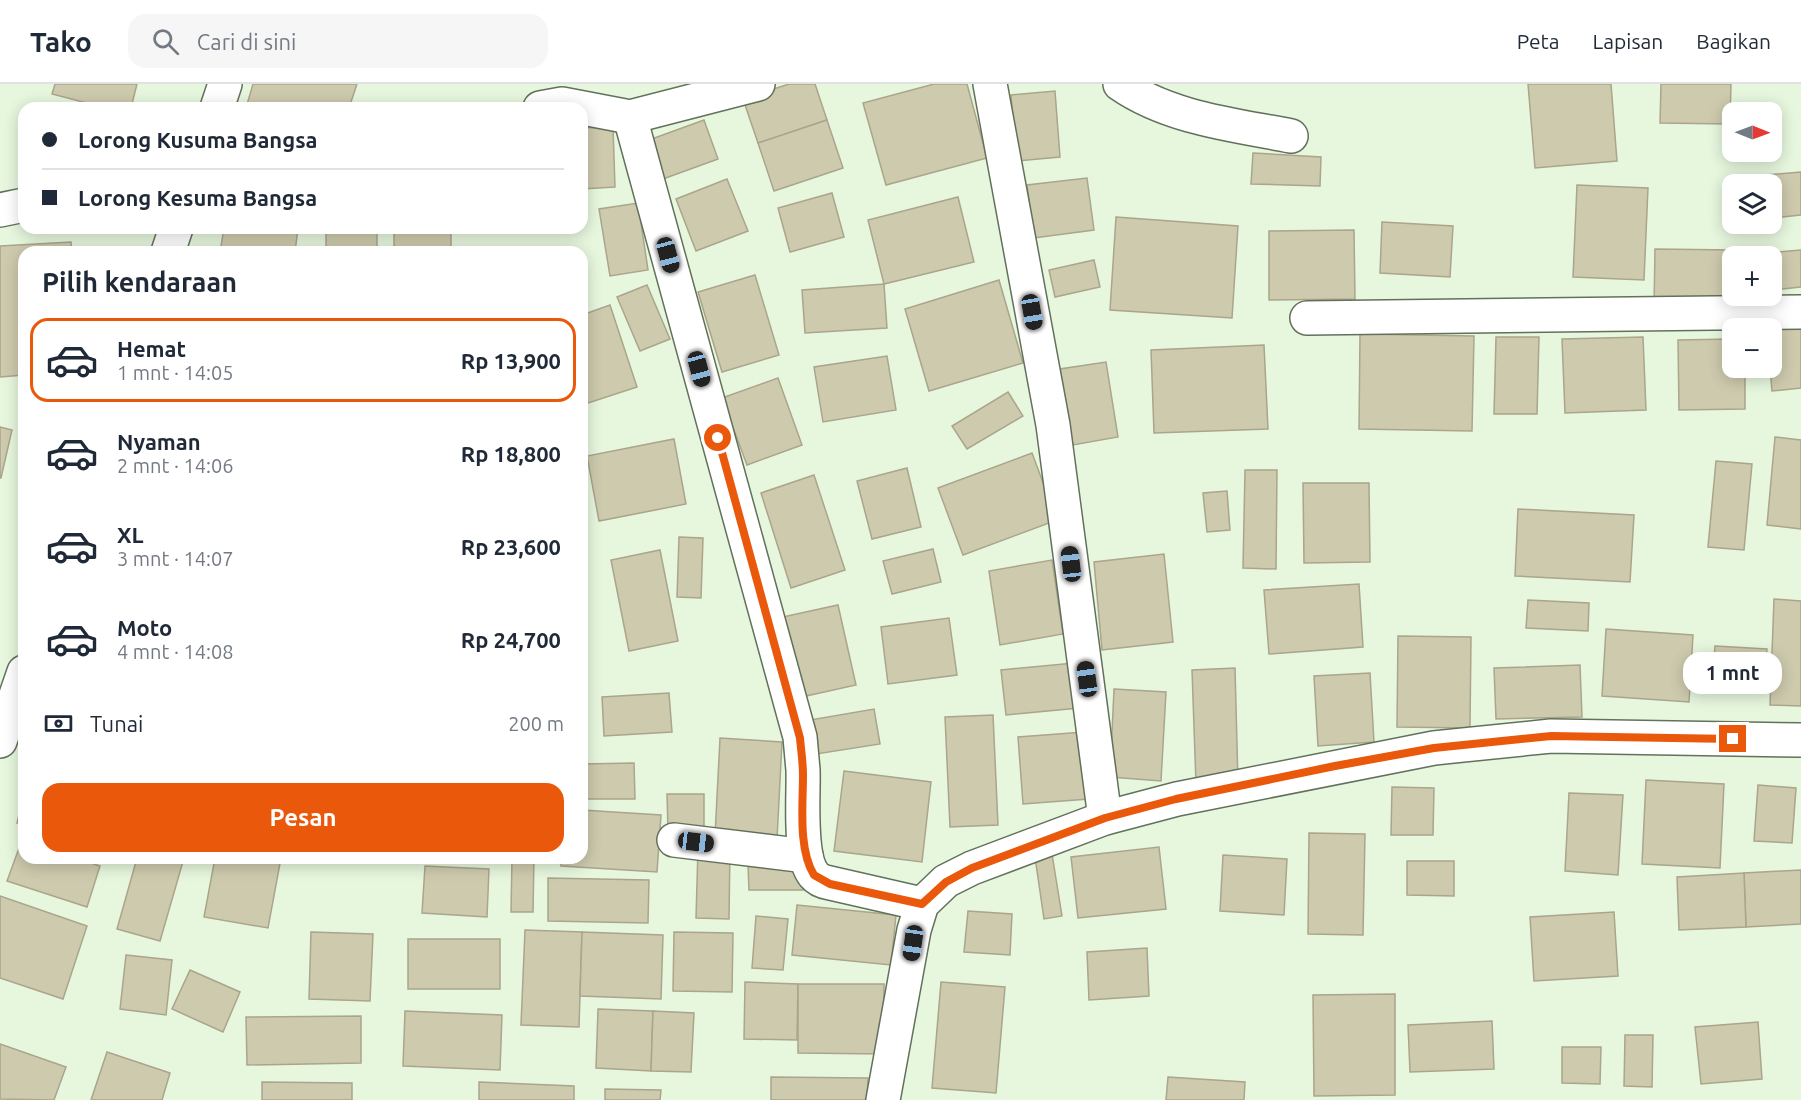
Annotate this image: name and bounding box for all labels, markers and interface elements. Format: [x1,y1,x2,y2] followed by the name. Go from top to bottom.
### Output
[128,14,548,68] search box
[149,25,182,58] icon: search
[30,26,92,57] text: Tako
[197,29,296,54] text: Cari di sini
[1517,29,1560,53] text: Peta
[1593,29,1663,53] text: Lapisan
[1696,29,1771,53] text: Bagikan
[1722,102,1782,162] north arrow
[1722,102,1782,378] map controls
[78,127,318,152] text: Lorong Kusuma Bangsa
[1722,174,1782,234] button: layers
[78,185,317,210] text: Lorong Kesuma Bangsa
[655,235,681,275] car
[1722,246,1782,306] button: +
[42,267,237,297] text: Pilih kendaraan
[1020,293,1044,331] car
[1722,318,1782,378] button: −
[45,333,99,387] icon: car
[117,336,186,361] text: Hemat
[461,348,561,373] text: Rp 13,900
[686,349,712,389] car
[117,361,234,384] text: 1 mnt · 14:05
[704,424,731,451] route start
[45,426,99,480] icon: car
[117,429,201,454] text: Nyaman
[461,441,561,466] text: Rp 18,800
[117,454,234,477] text: 2 mnt · 14:06
[45,519,99,573] icon: car
[117,522,144,547] text: XL
[461,534,561,559] text: Rp 23,600
[1060,545,1082,583] car
[117,547,234,570] text: 3 mnt · 14:07
[45,612,99,666] icon: car
[117,615,172,640] text: Moto
[461,627,561,652] text: Rp 24,700
[117,640,234,663] text: 4 mnt · 14:08
[1684,652,1782,694] callout: 1 mnt
[1076,660,1098,698] car
[1706,661,1759,684] text: 1 mnt
[42,707,75,740] icon: cash
[90,711,143,736] text: Tunai
[508,712,564,735] text: 200 m
[1719,725,1746,752] route end
[42,783,564,852] button: Pesan
[677,831,715,853] car
[902,924,924,962] car

